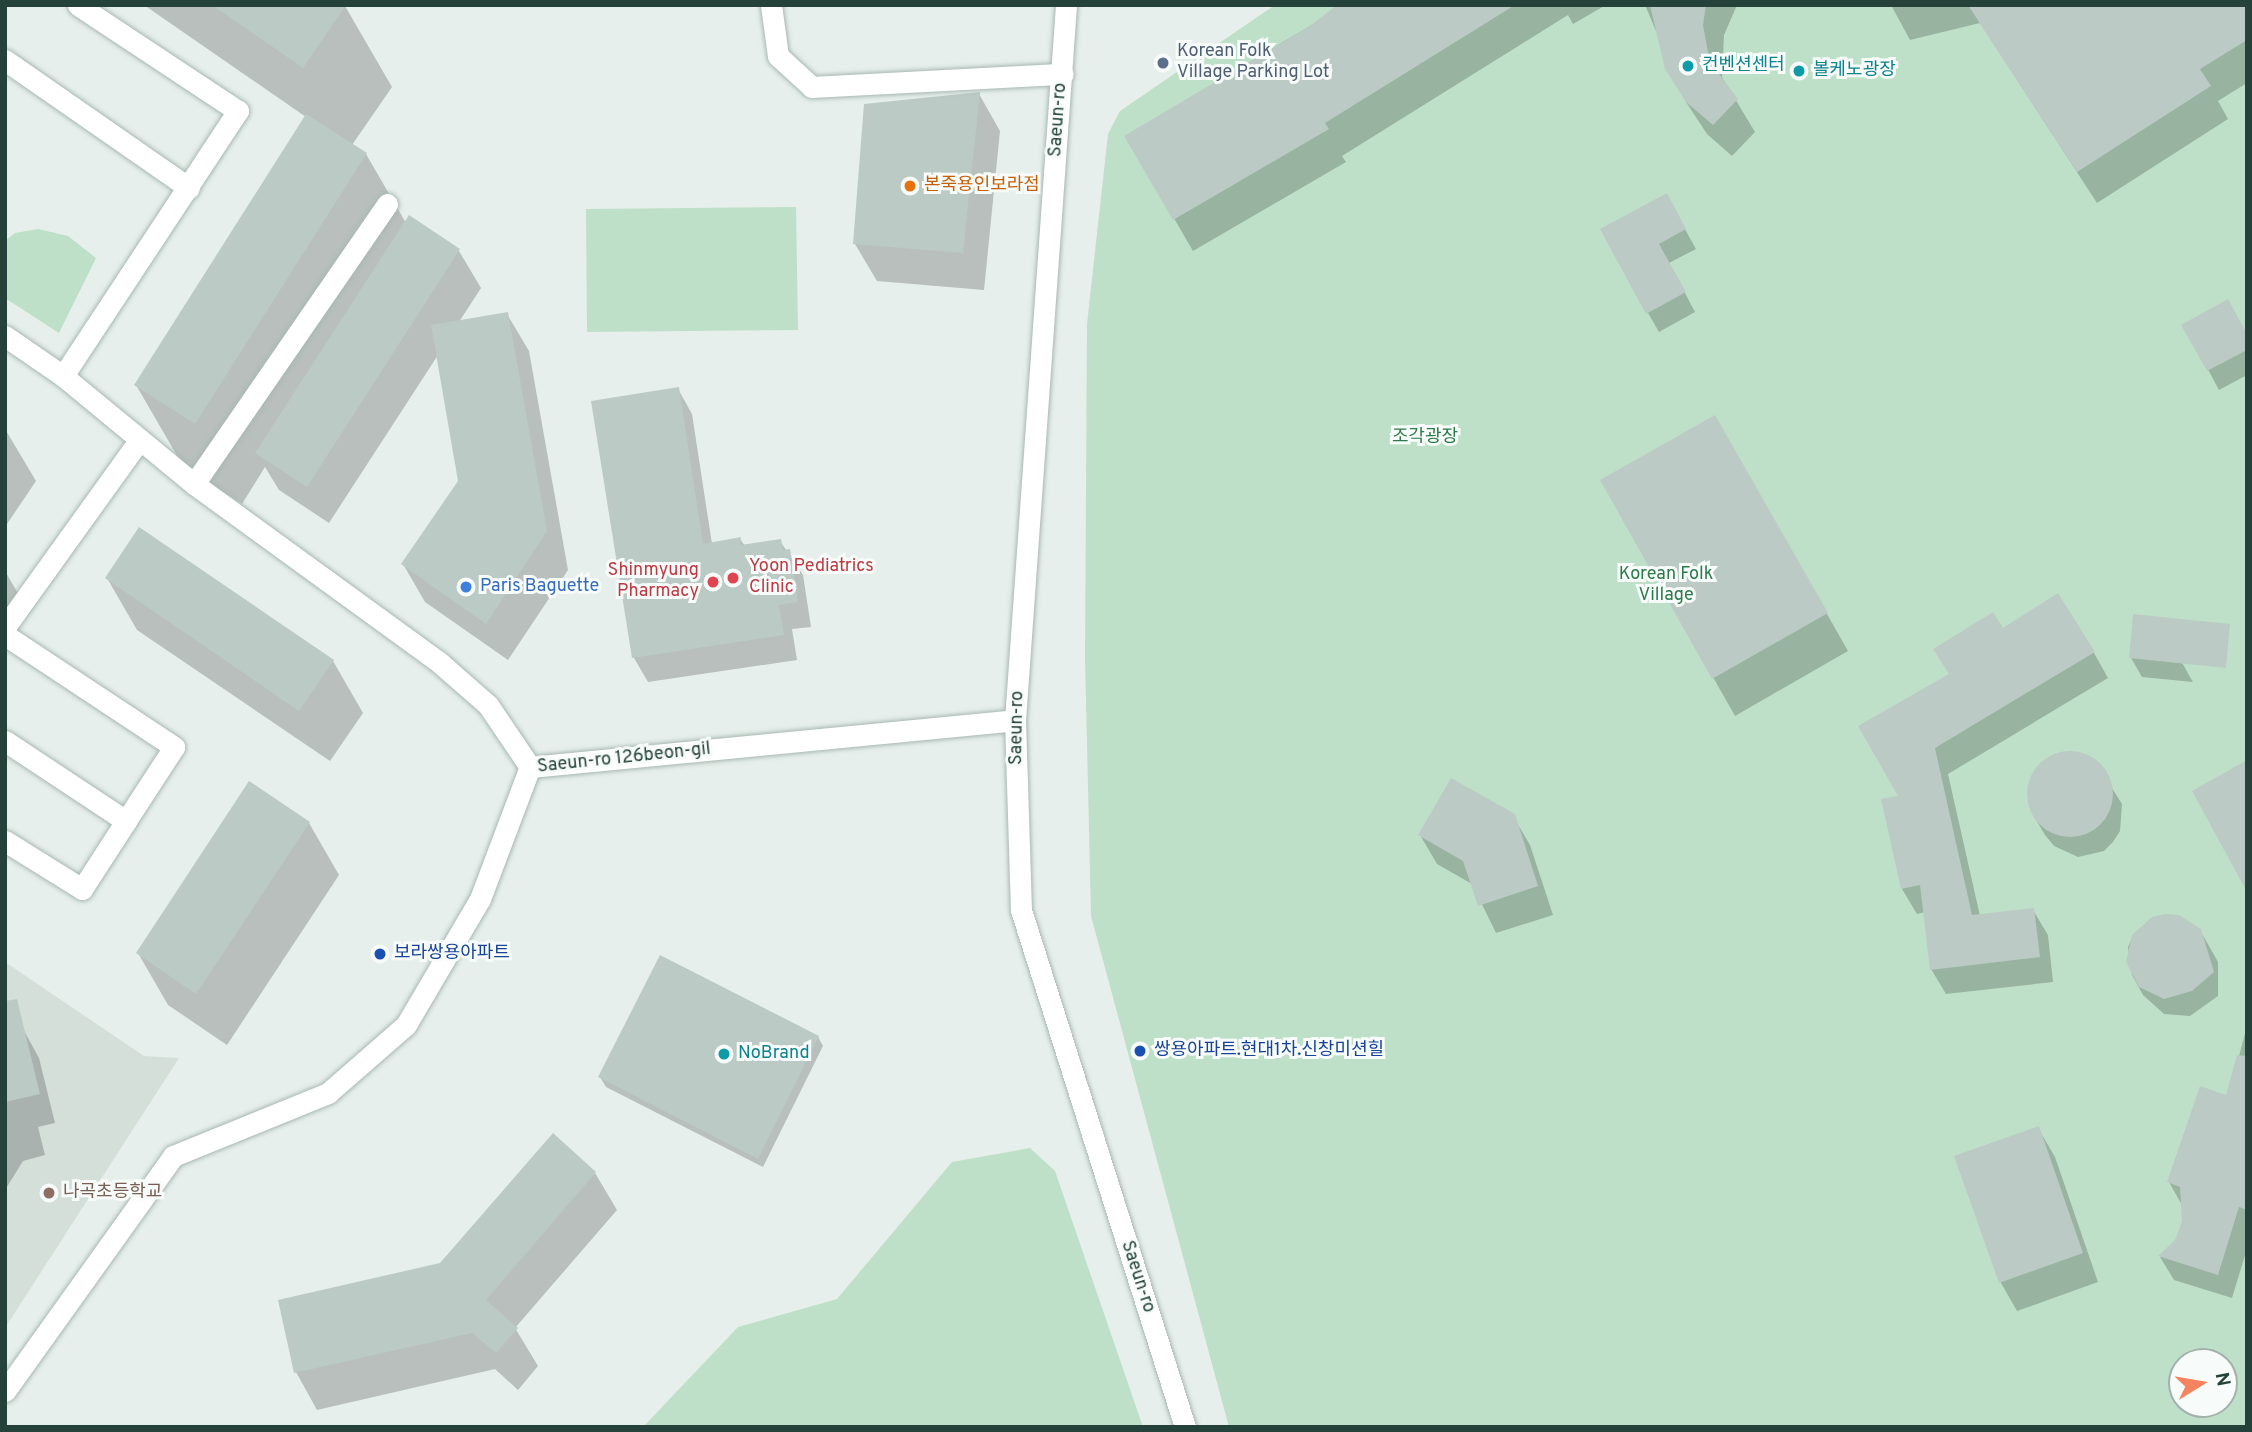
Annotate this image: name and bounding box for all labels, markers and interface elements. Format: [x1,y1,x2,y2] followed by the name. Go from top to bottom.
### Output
[1177,42,1330,84] place label: Korean Folk Village Parking Lot
[1155,55,1171,71] marker: Korean Folk Village Parking Lot
[1702,55,1785,77] place label: 컨벤션센터
[1680,58,1696,74] marker: 컨벤션센터
[1813,60,1896,82] place label: 볼케노광장
[1791,63,1807,79] marker: 볼케노광장
[1046,82,1072,158] street label: Saeun-ro
[924,175,1040,197] place label: 본죽용인보라점
[902,178,918,194] marker: 본죽용인보라점
[1392,427,1458,449] park label: 조각광장
[749,557,874,600] place label: Yoon Pediatrics Clinic
[608,561,699,604] place label: Shinmyung Pharmacy
[1619,565,1713,608] park label: Korean Folk Village
[723,568,743,588] marker: Yoon Pediatrics Clinic
[705,574,721,590] marker: Shinmyung Pharmacy
[480,576,599,598] place label: Paris Baguette
[458,579,474,595] marker: Paris Baguette
[1007,691,1029,765] street label: Saeun-ro
[536,739,712,779] street label: Saeun-ro 126beon-gil
[394,943,510,965] place label: 보라쌍용아파트
[372,946,388,962] marker: 보라쌍용아파트
[1154,1040,1384,1062] place label: 쌍용아파트.현대1차.신창미션힐
[738,1043,810,1065] place label: NoBrand
[1132,1043,1148,1059] marker: 쌍용아파트.현대1차.신창미션힐
[716,1046,732,1062] marker: NoBrand
[63,1182,162,1204] place label: 나곡초등학교
[41,1185,57,1201] marker: 나곡초등학교
[1115,1238,1159,1316] street label: Saeun-ro
[2168,1348,2238,1418] north arrow
[2209,1370,2235,1388] text: N

